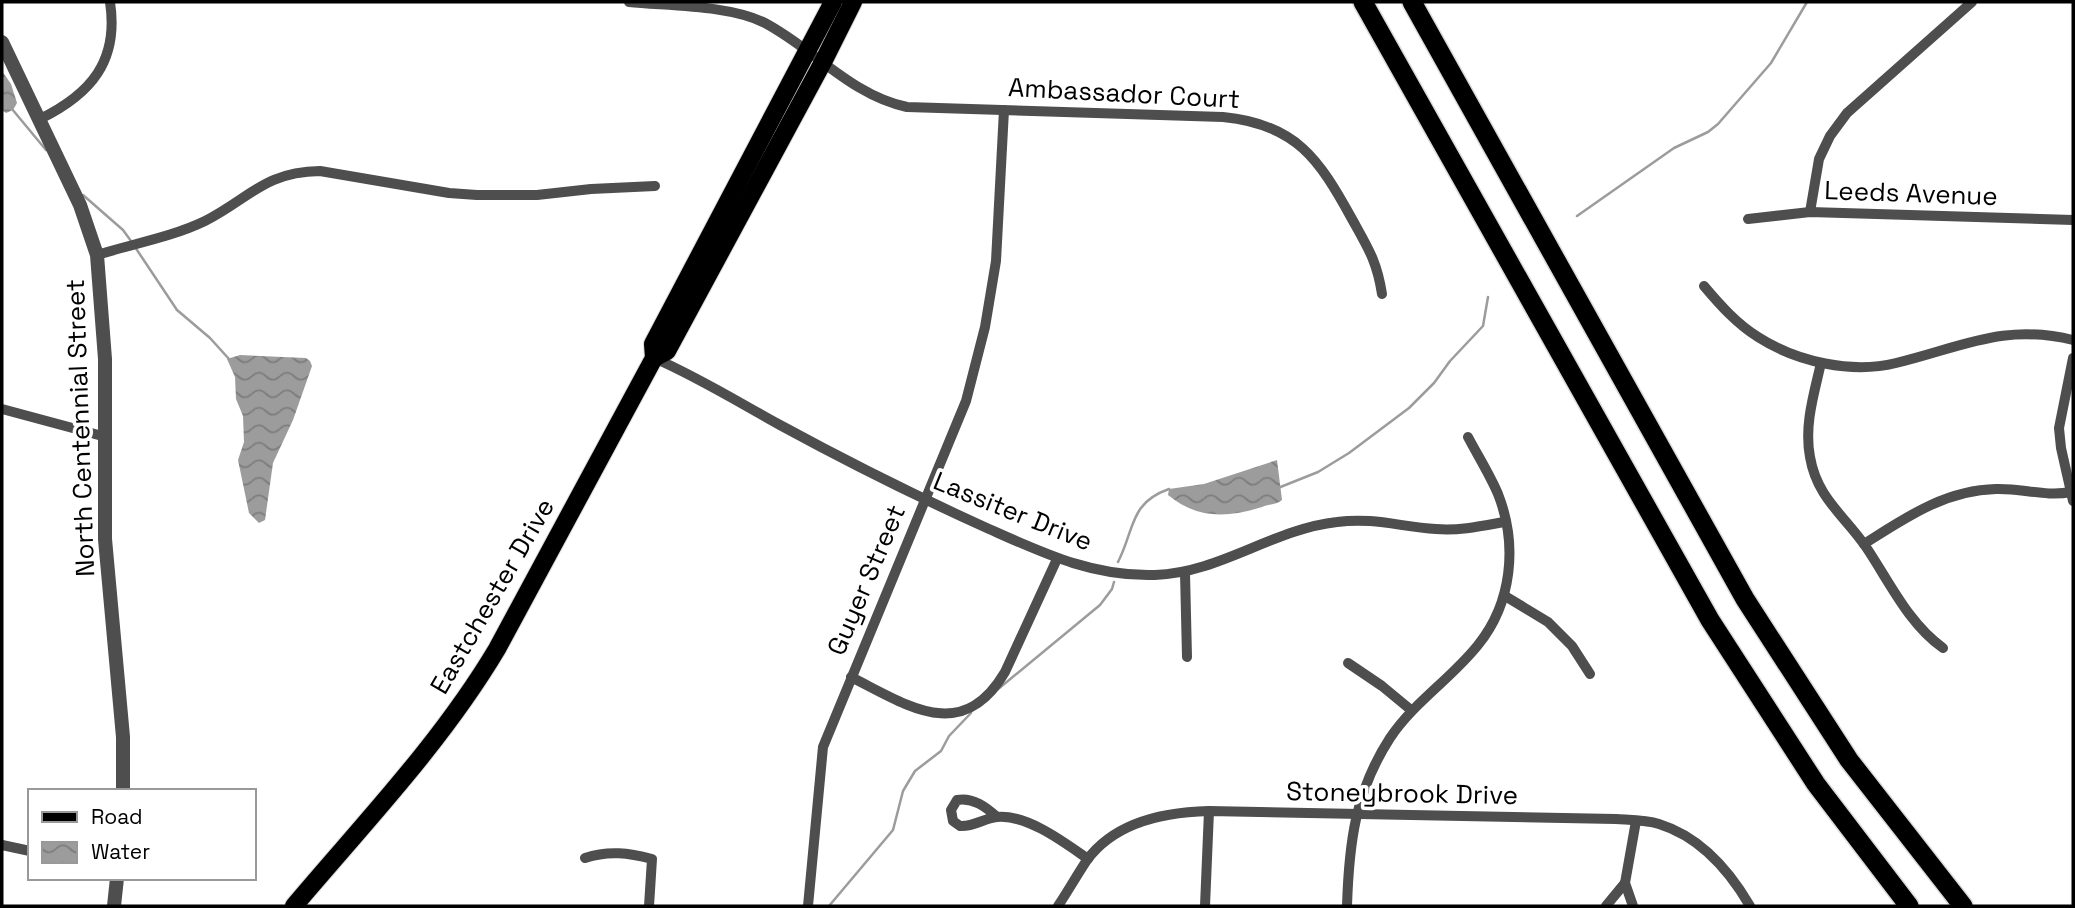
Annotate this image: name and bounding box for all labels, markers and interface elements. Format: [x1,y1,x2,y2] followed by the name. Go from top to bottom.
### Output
[1007,70,1241,116] street label: Ambassador Court
[1824,173,1998,213] street label: Leeds Avenue
[58,279,102,577] street label: North Centennial Street
[929,464,1097,558] street label: Lassiter Drive
[422,492,562,700] street label: Eastchester Drive
[819,500,913,660] street label: Guyer Street
[1286,774,1518,812] street label: Stoneybrook Drive
[28,789,256,880] legend
[91,803,143,830] text: Road
[91,838,150,865] text: Water

